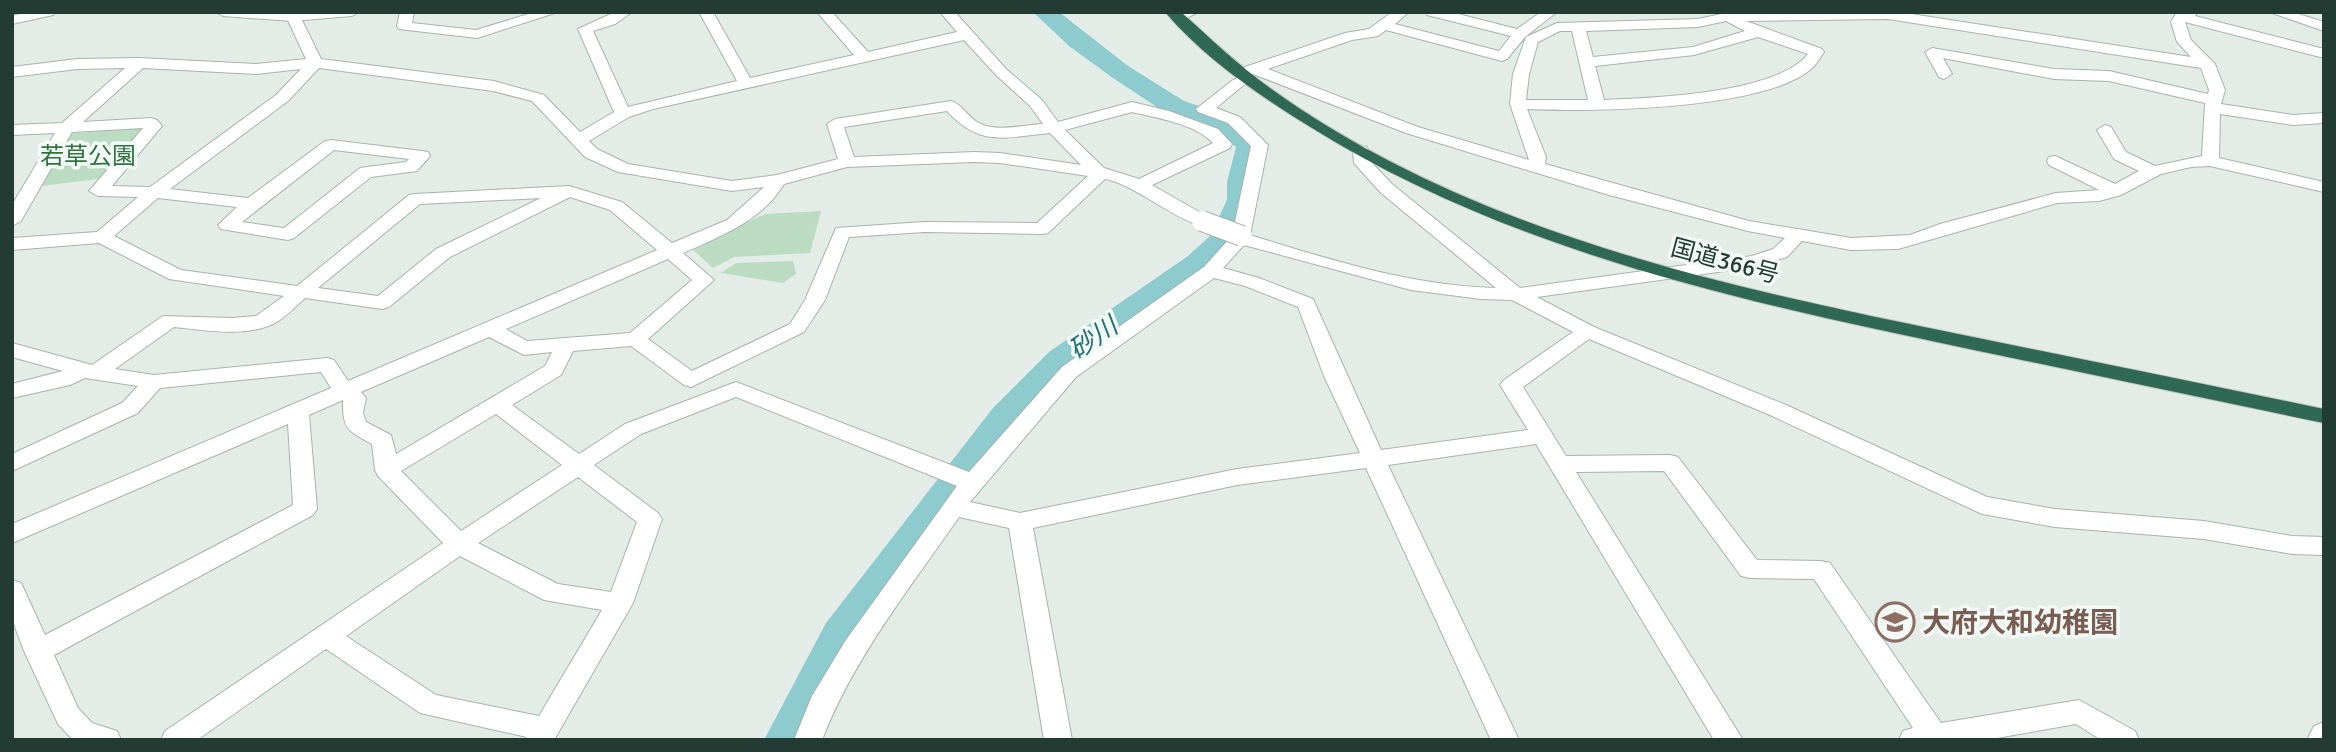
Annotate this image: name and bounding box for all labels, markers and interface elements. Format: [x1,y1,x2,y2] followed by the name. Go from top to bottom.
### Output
[40,141,136,171] park label: 若草公園
[1668,232,1782,290] street label: 国道366号
[1063,309,1126,367] water label: 砂川
[1874,601,1916,643] school or university icon: 大府大和幼稚園
[1922,606,2118,640] place label: 大府大和幼稚園

